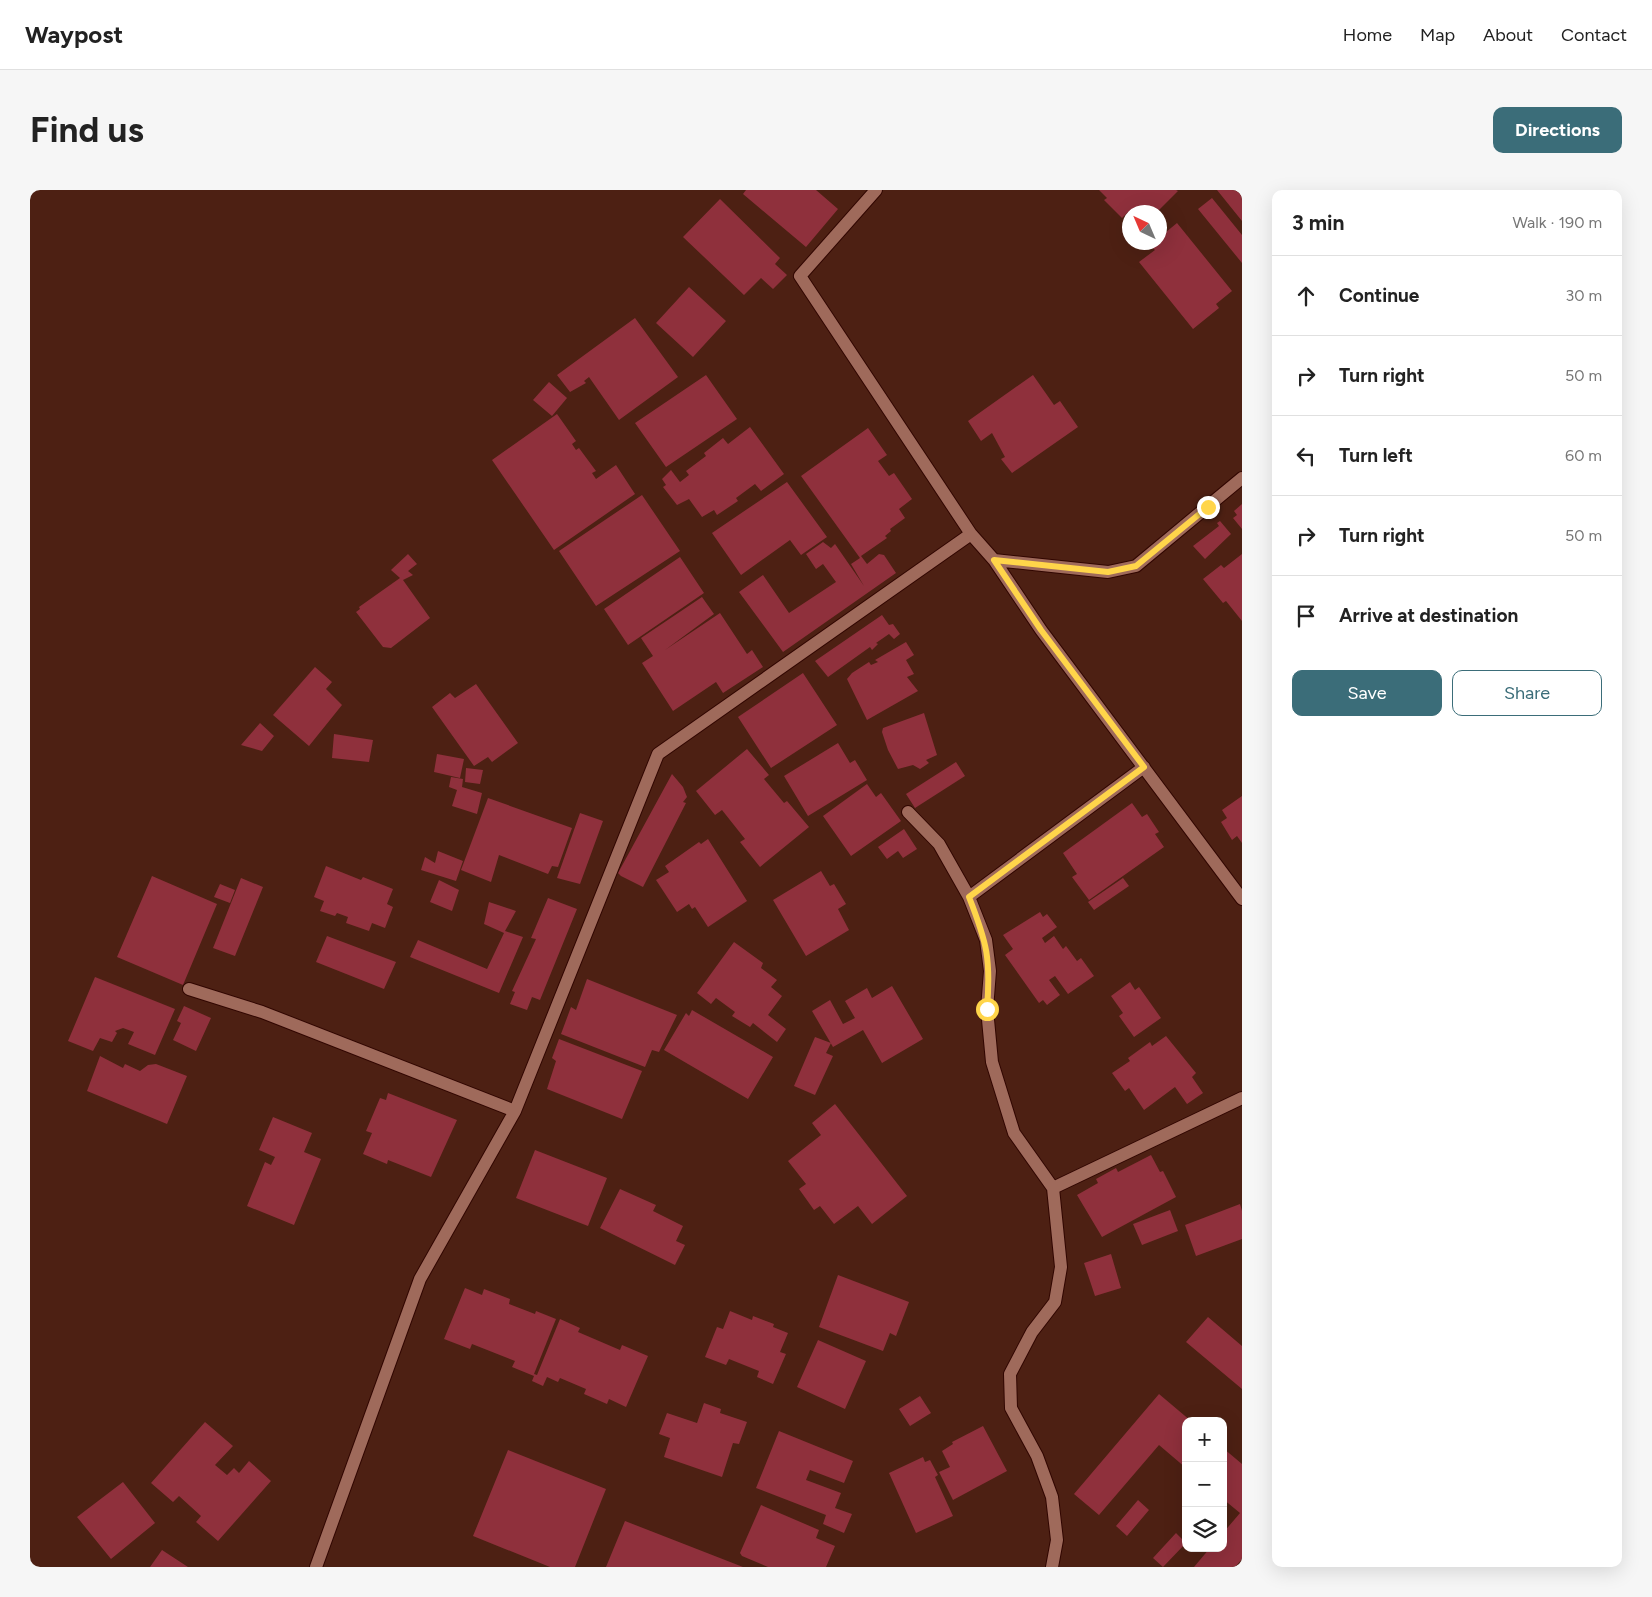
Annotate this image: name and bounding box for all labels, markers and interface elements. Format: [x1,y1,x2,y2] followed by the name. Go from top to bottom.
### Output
[25,20,123,49] text: Waypost
[1343,24,1392,46] text: Home
[1420,24,1455,46] text: Map
[1483,24,1533,46] text: About
[1561,24,1627,46] text: Contact
[1493,107,1622,153] button: Directions
[30,109,144,151] text: Find us
[1122,205,1167,250] north arrow
[1292,210,1344,235] text: 3 min
[1512,213,1602,232] text: Walk · 190 m
[1292,282,1320,310] icon: ahead
[1339,284,1419,307] text: Continue
[1565,286,1602,305] text: 30 m
[1292,362,1320,390] icon: right
[1339,364,1425,387] text: Turn right
[1565,366,1602,385] text: 50 m
[1292,442,1320,470] icon: left
[1339,444,1413,467] text: Turn left
[1565,446,1602,465] text: 60 m
[1197,496,1220,519] route end
[1292,522,1320,550] icon: right
[1339,524,1425,547] text: Turn right
[1565,526,1602,545] text: 50 m
[1292,602,1320,630] icon: arrive
[1339,604,1518,627] text: Arrive at destination
[1292,670,1442,716] button: Save
[1452,670,1602,716] button: Share
[976,998,999,1021] route start
[1182,1417,1227,1552] map controls
[1182,1417,1227,1462] button: +
[1182,1462,1227,1507] button: −
[1182,1507,1227,1552] button: layers

